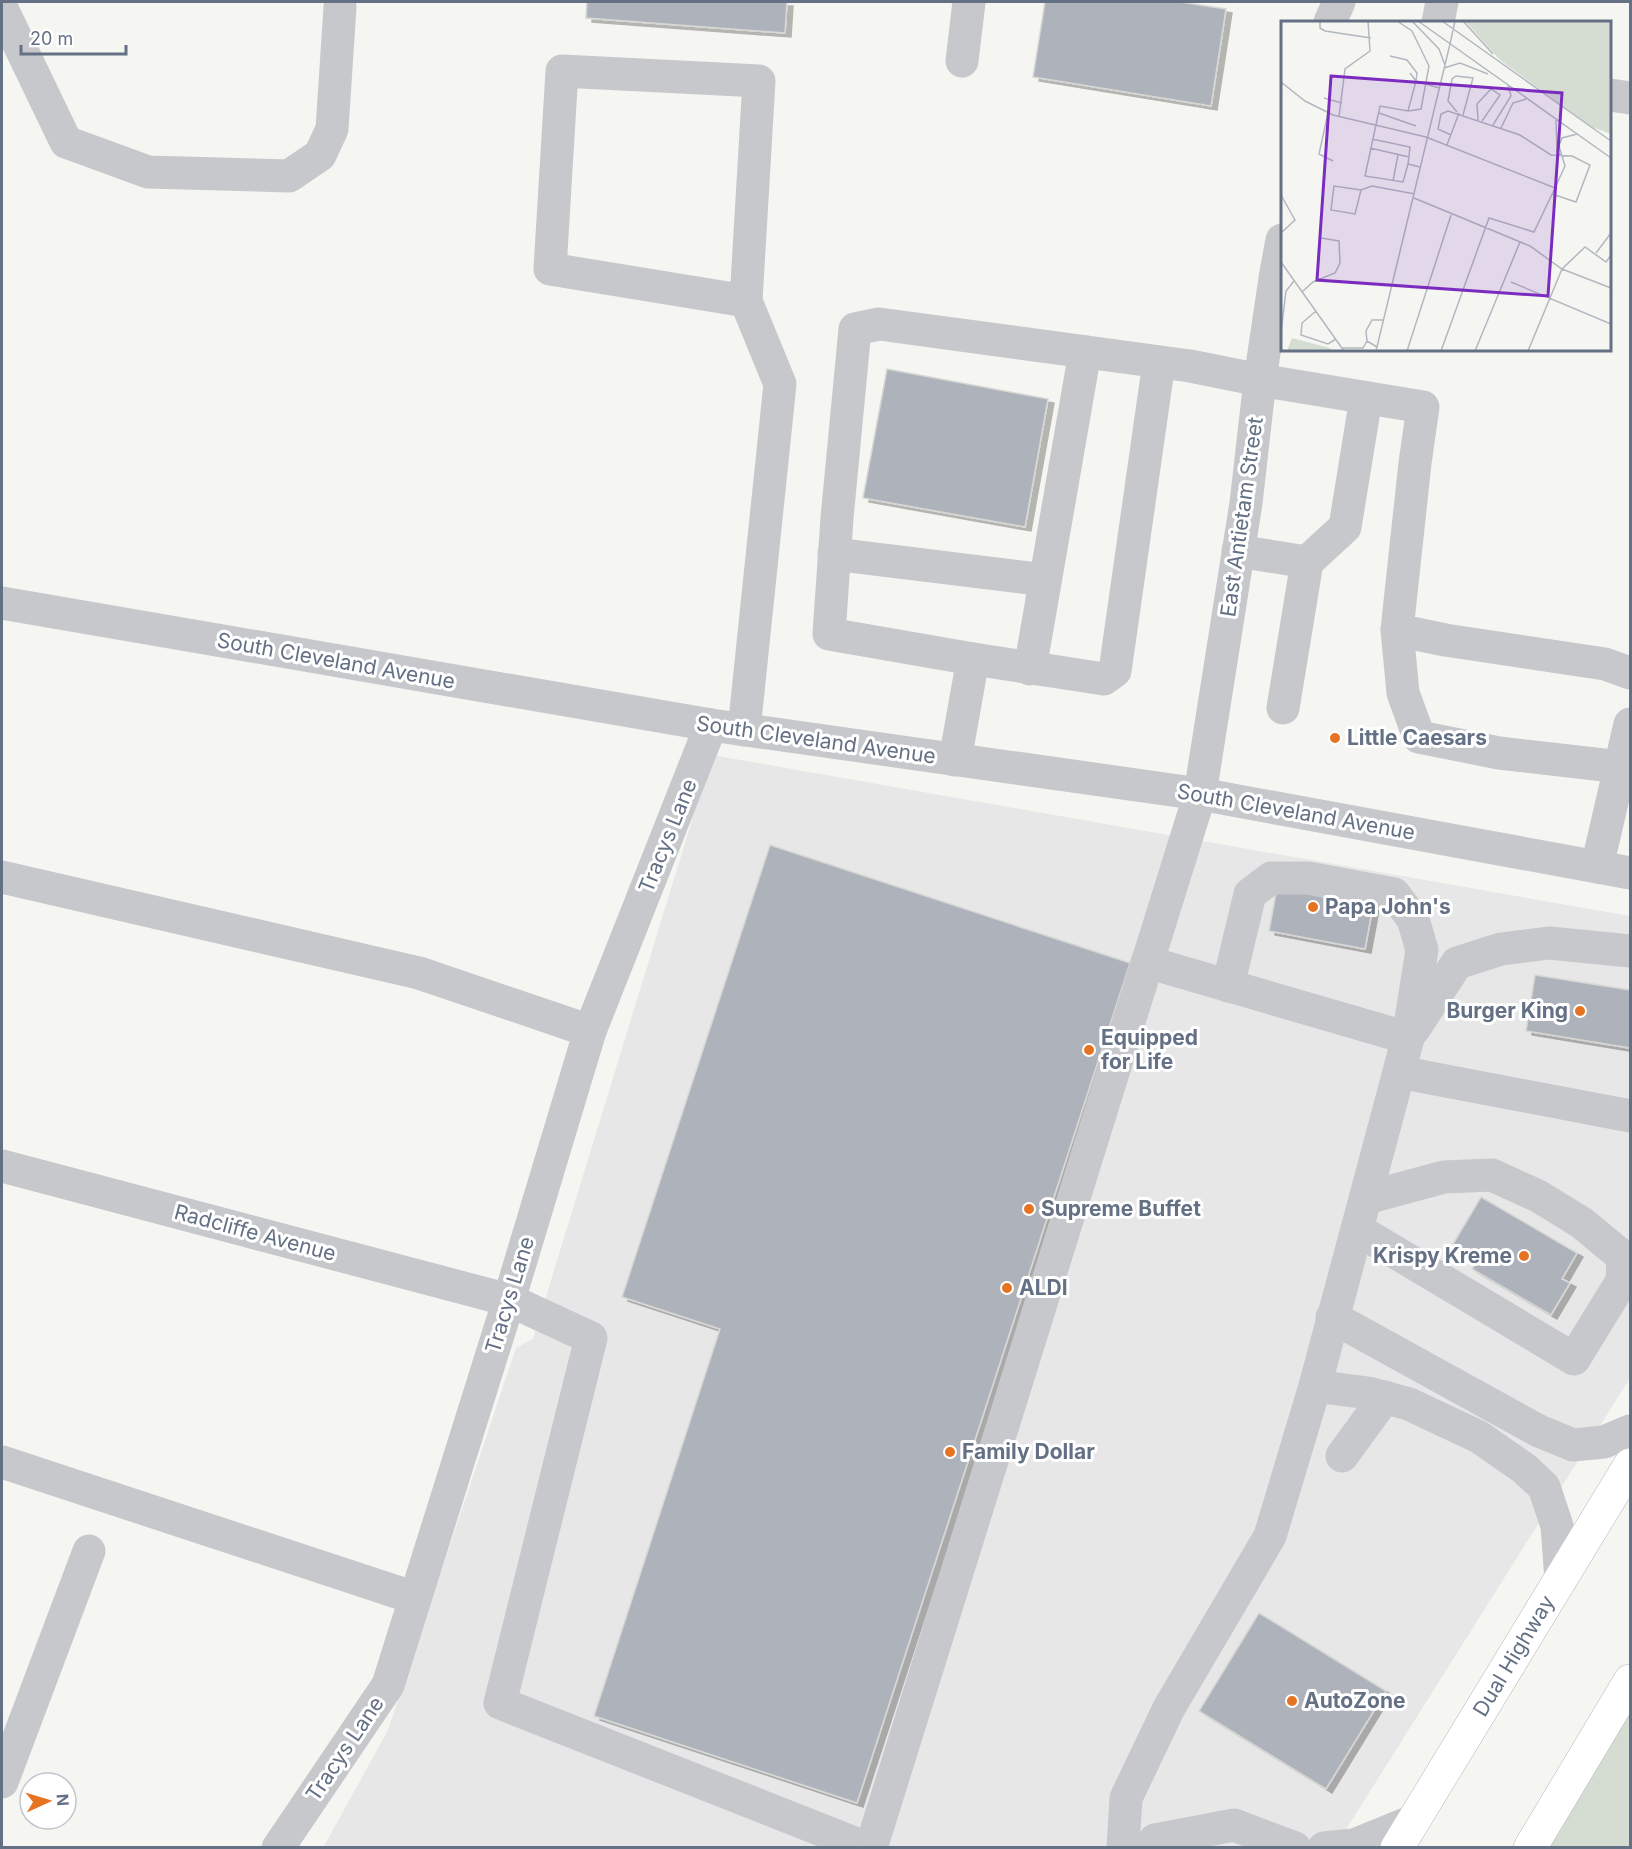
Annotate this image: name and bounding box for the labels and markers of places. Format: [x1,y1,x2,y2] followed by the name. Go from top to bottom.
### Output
[1347,725,1487,750] place label: Little Caesars
[1328,731,1342,745] marker: Little Caesars
[1325,894,1451,919] place label: Papa John's
[1306,900,1320,914] marker: Papa John's
[1446,998,1568,1023] place label: Burger King
[1573,1004,1587,1018] marker: Burger King
[1101,1025,1198,1074] place label: Equipped for Life
[1082,1043,1096,1057] marker: Equipped for Life
[1041,1196,1201,1221] place label: Supreme Buffet
[1022,1202,1036,1216] marker: Supreme Buffet
[1373,1243,1512,1268] place label: Krispy Kreme
[1517,1249,1531,1263] marker: Krispy Kreme
[1019,1275,1068,1300] place label: ALDI
[1000,1281,1014,1295] marker: ALDI
[962,1439,1095,1464] place label: Family Dollar
[943,1445,957,1459] marker: Family Dollar
[1304,1688,1406,1713] place label: AutoZone
[1285,1694,1299,1708] marker: AutoZone

